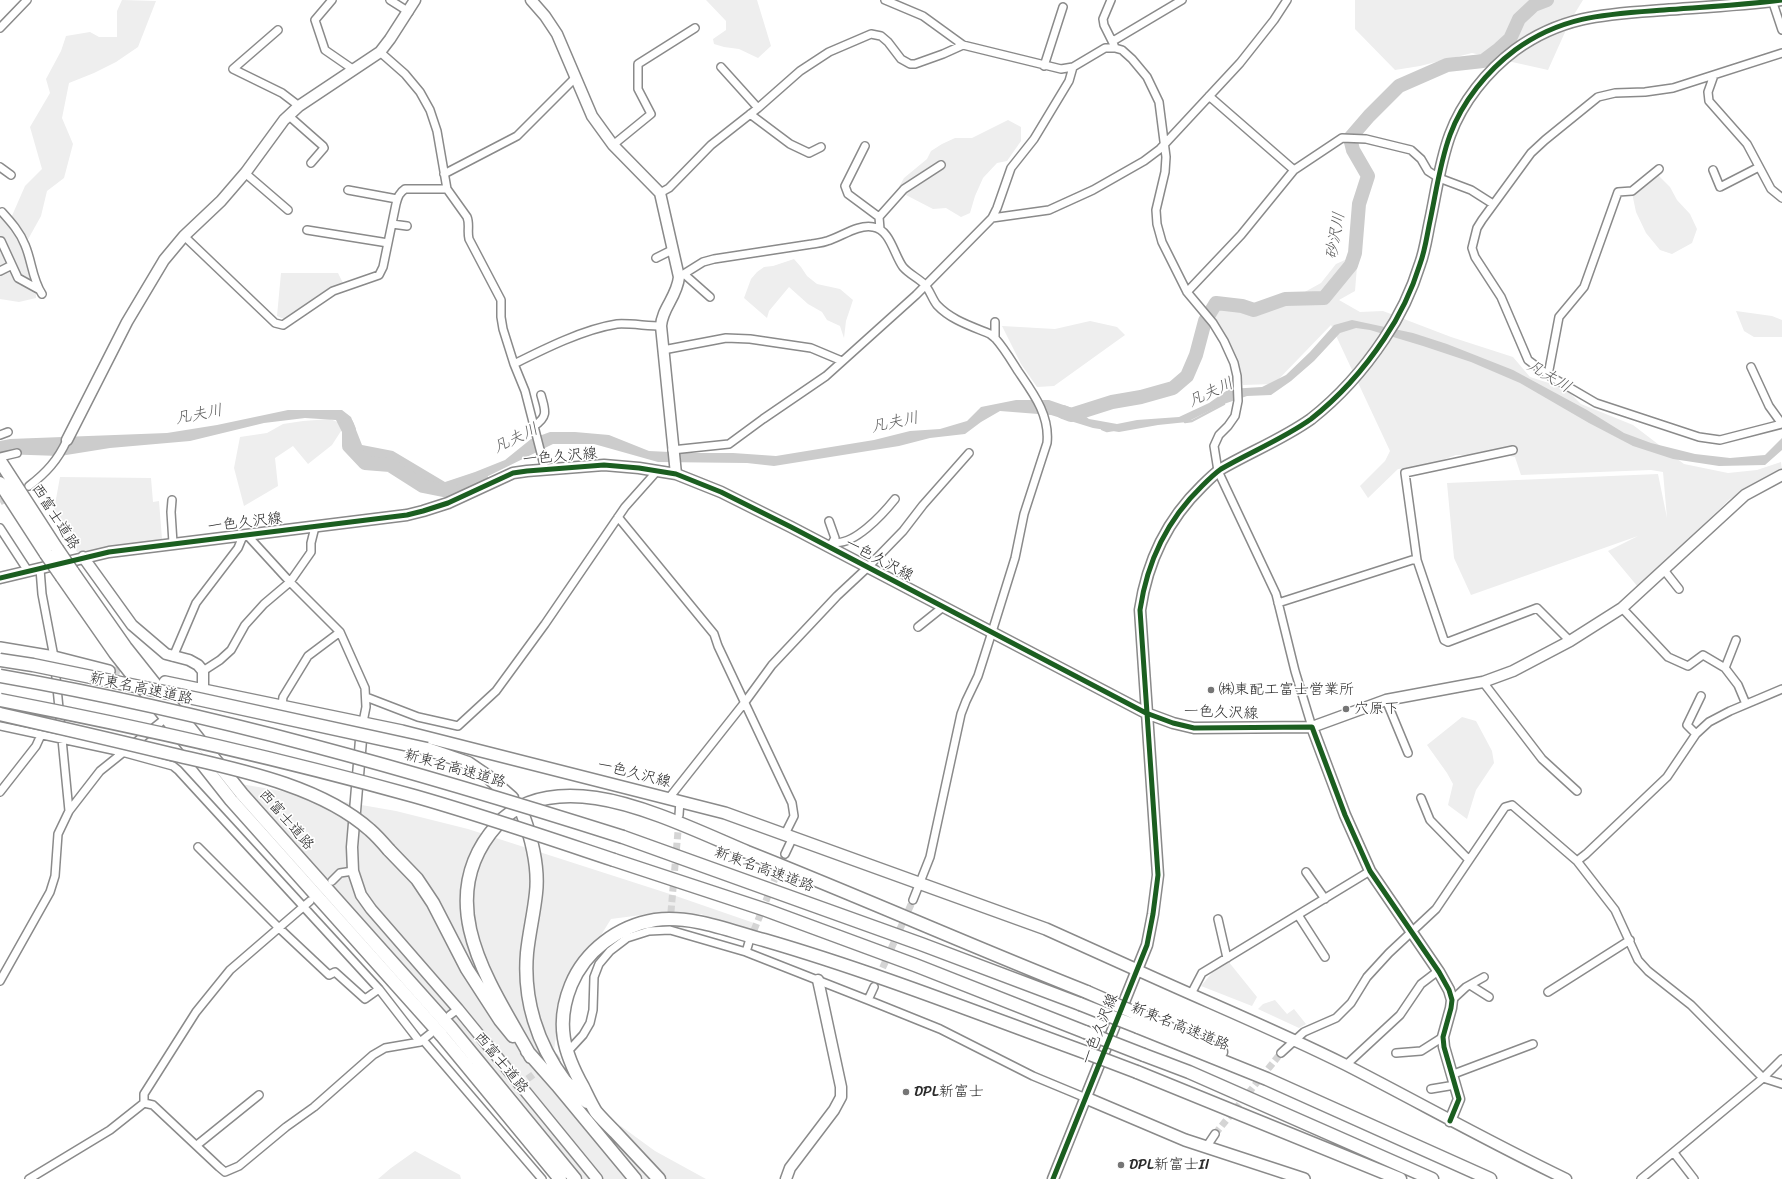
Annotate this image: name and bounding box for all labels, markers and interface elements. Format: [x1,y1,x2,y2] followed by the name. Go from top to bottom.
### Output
[1322,211,1350,261] water label: 砂沢川
[1523,356,1575,398] water label: 凡夫川
[1185,374,1237,412] water label: 凡夫川
[174,401,224,429] water label: 凡夫川
[870,409,920,437] water label: 凡夫川
[490,420,542,458] water label: 凡夫川
[522,445,598,469] street label: 一色久沢線
[27,481,83,553] street label: 西富士道路
[207,509,283,537] street label: 一色久沢線
[842,534,916,586] street label: 一色久沢線
[88,669,194,709] street label: 新東名高速道路
[1219,681,1354,699] place label: ㈱東配工富士営業所
[1206,685,1216,695] marker: ㈱東配工富士営業所
[1354,700,1399,718] place label: 穴原下
[1183,703,1259,723] street label: 一色久沢線
[1341,704,1351,714] marker: 穴原下
[402,746,508,792] street label: 新東名高速道路
[595,756,673,792] street label: 一色久沢線
[255,786,317,854] street label: 西富士道路
[712,844,816,896] street label: 新東名高速道路
[1078,991,1122,1067] street label: 一色久沢線
[1128,999,1232,1055] street label: 新東名高速道路
[470,1028,532,1098] street label: 西富士道路
[914,1083,984,1101] place label: DPL新富士
[901,1087,911,1097] marker: DPL新富士
[1129,1156,1209,1174] place label: DPL新富士II
[1116,1160,1126,1170] marker: DPL新富士II

